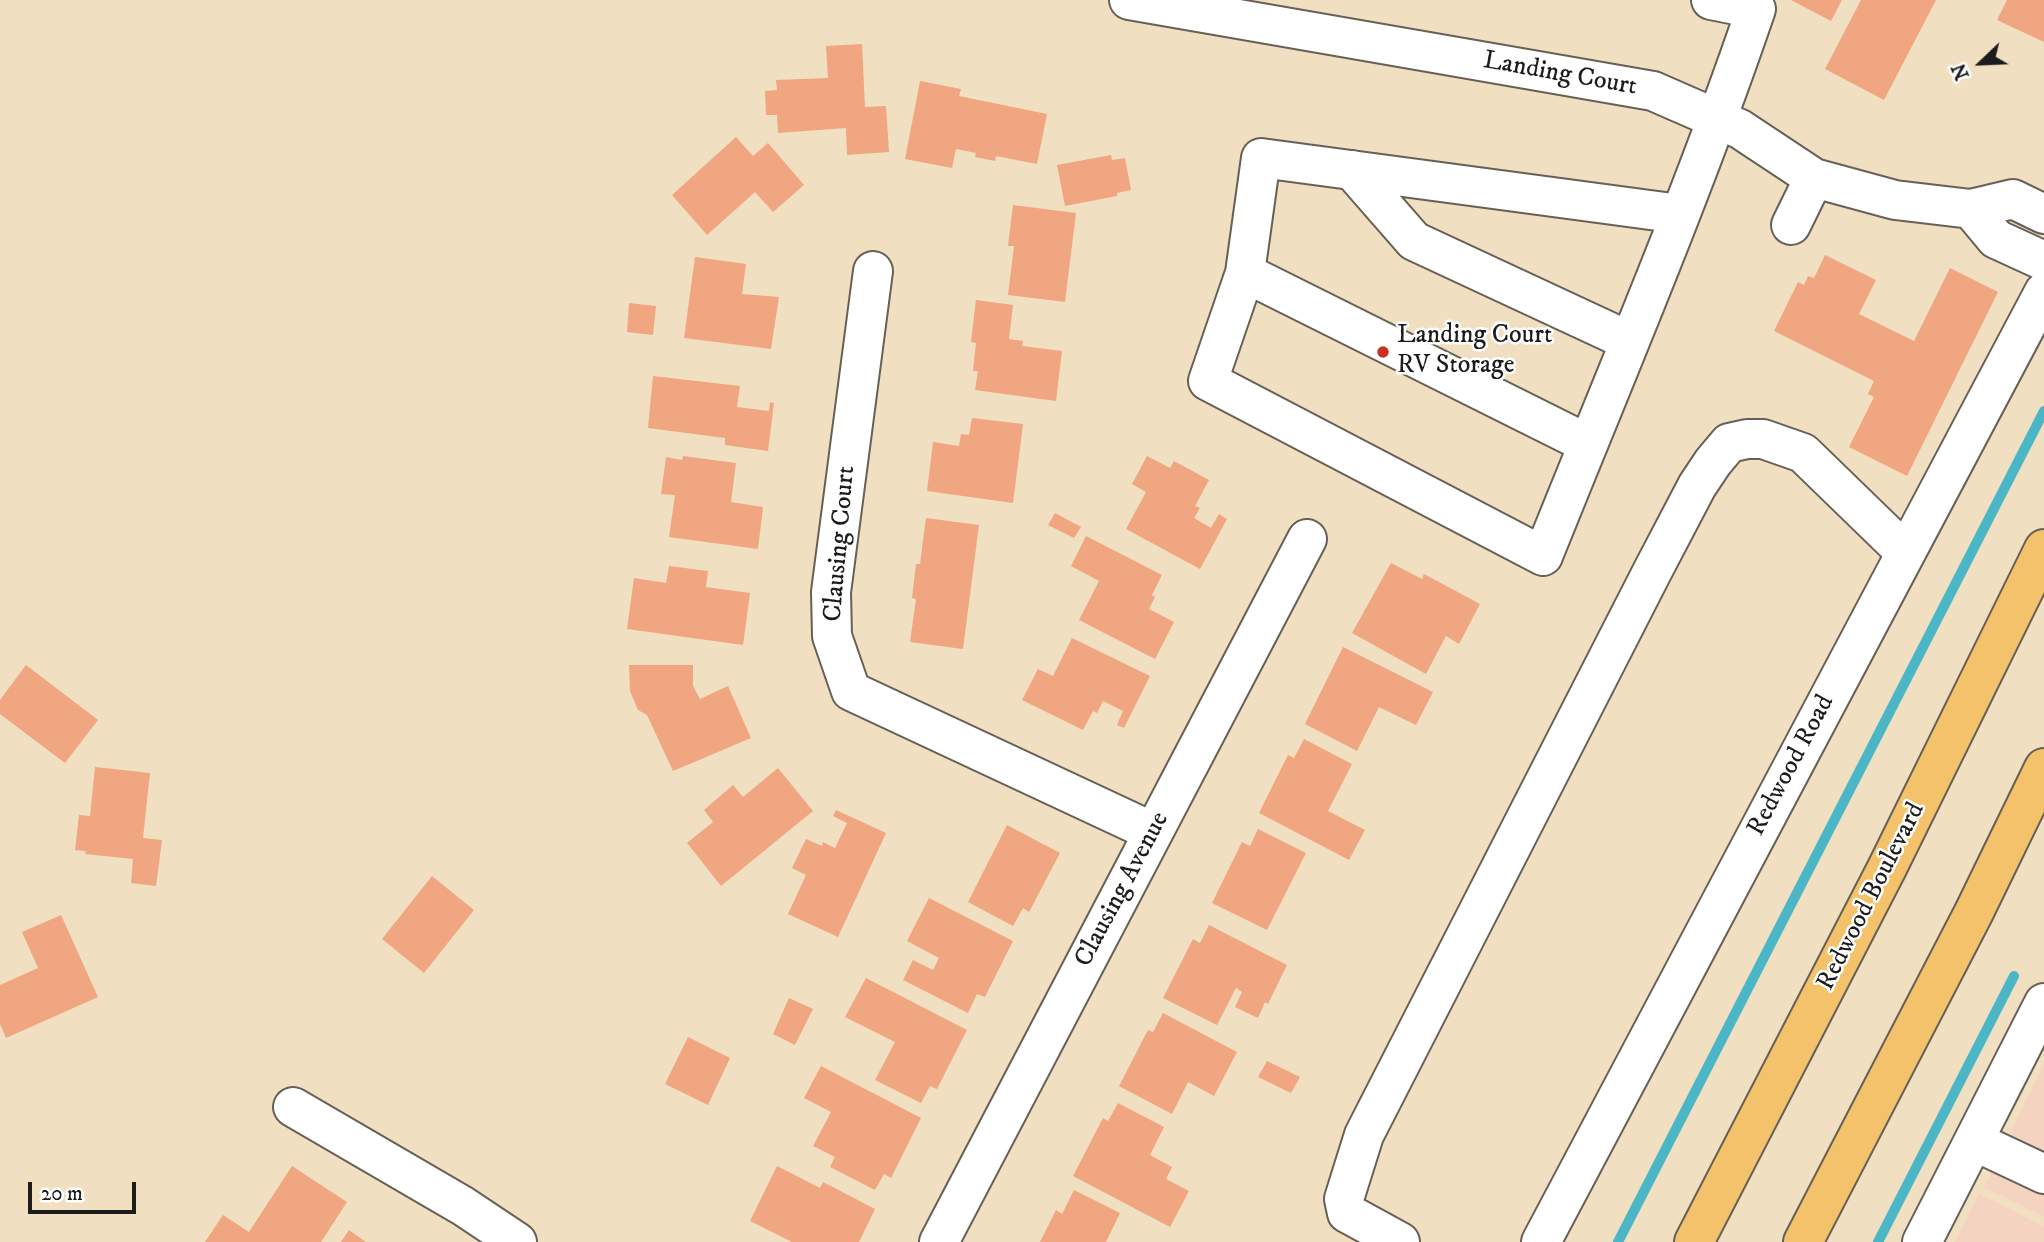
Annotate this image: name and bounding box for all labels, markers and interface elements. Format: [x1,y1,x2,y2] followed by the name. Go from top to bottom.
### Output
[1946,28,2016,98] north arrow
[1481,46,1639,104] street label: Landing Court
[1948,60,1975,83] text: N
[1397,321,1552,382] place label: Landing Court RV Storage
[1375,344,1391,360] marker: Landing Court RV Storage
[819,465,863,623] street label: Clausing Court
[1742,690,1842,842] street label: Redwood Road
[1811,798,1933,996] street label: Redwood Boulevard
[1069,807,1177,973] street label: Clausing Avenue
[32,1168,140,1212] scale bar
[41,1181,83,1207] text: 20 m

